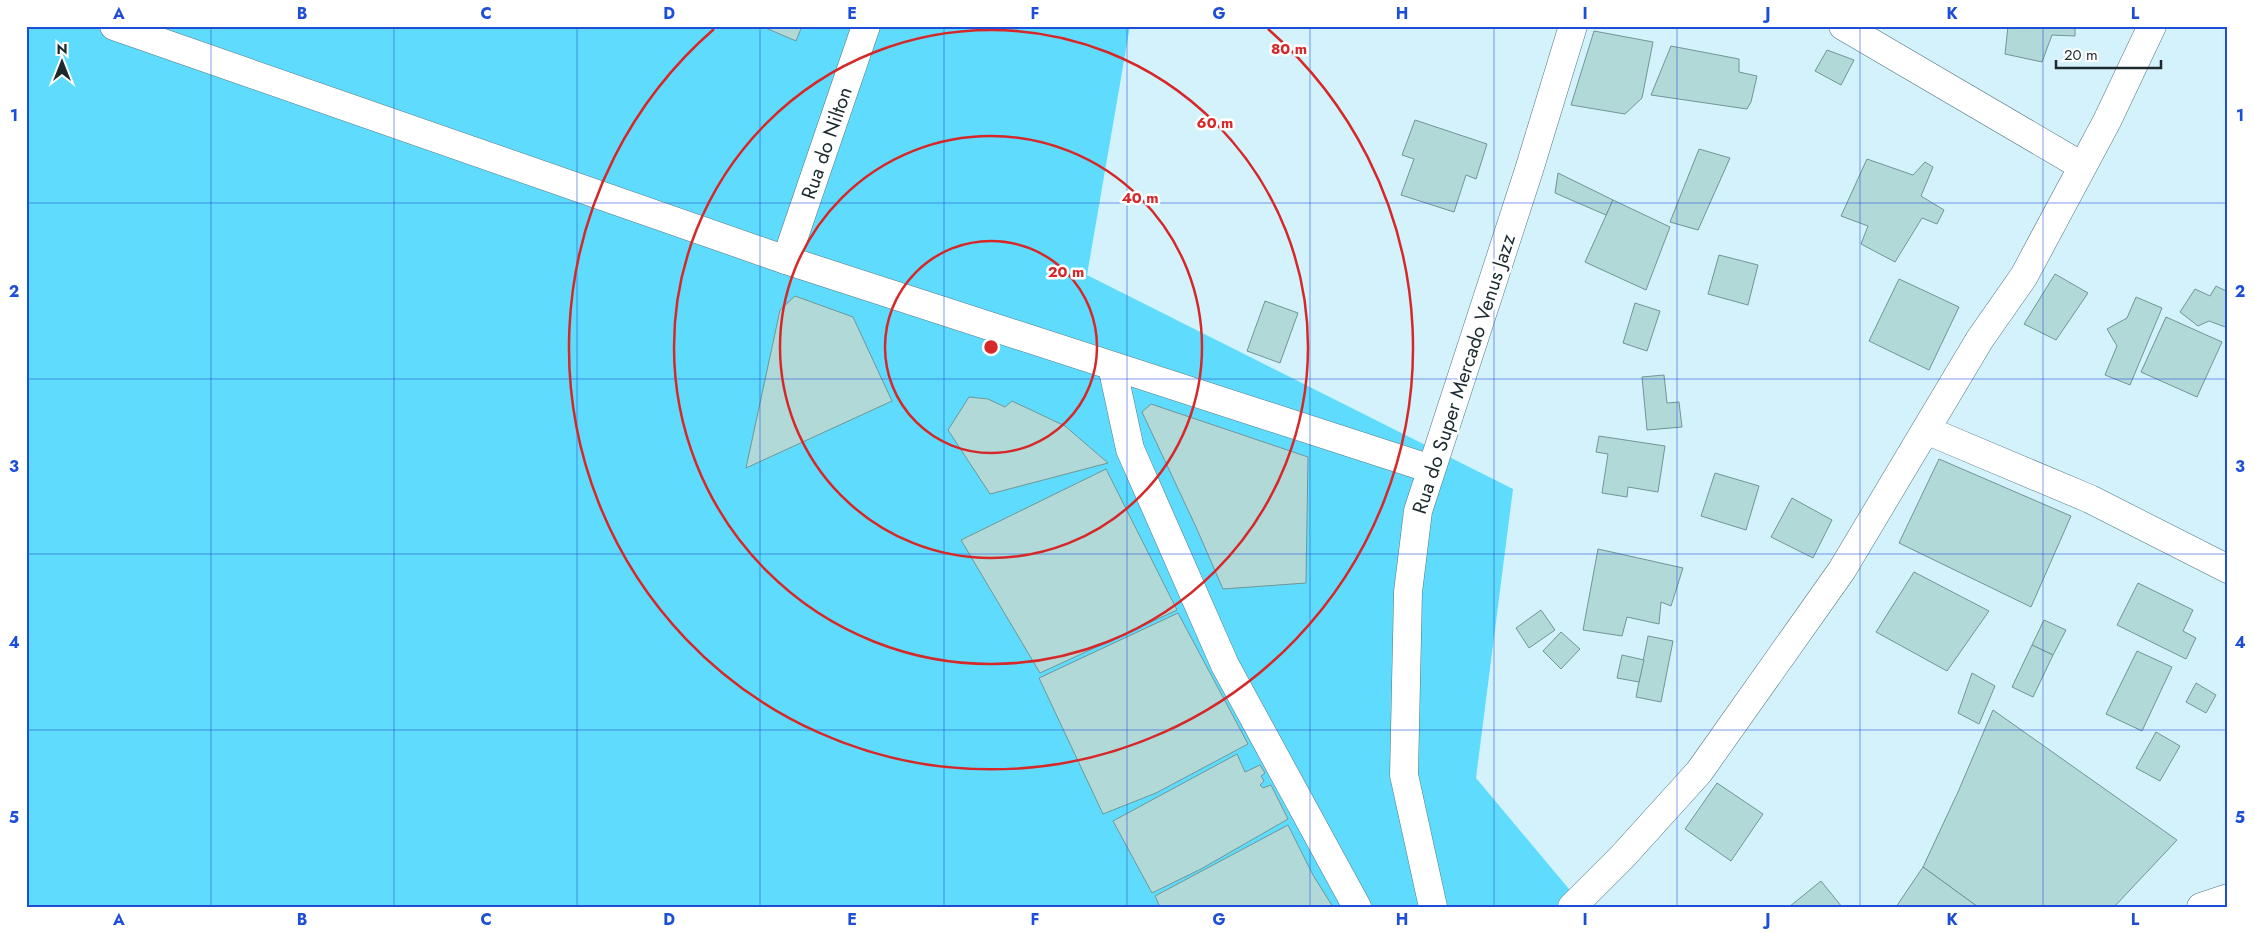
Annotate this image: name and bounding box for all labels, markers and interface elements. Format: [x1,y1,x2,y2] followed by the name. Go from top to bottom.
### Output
[112,2,125,25] text: A
[297,2,307,25] text: B
[480,2,492,25] text: C
[663,2,675,25] text: D
[847,2,857,25] text: E
[1031,2,1039,25] text: F
[1212,2,1226,25] text: G
[1396,2,1408,25] text: H
[1582,2,1588,25] text: I
[1762,2,1771,25] text: J
[1946,2,1958,25] text: K
[2131,2,2140,25] text: L
[38,38,88,88] north arrow
[1271,38,1307,60] text: 80 m
[2056,38,2162,70] scale bar
[56,39,68,59] text: N
[2064,44,2098,66] text: 20 m
[794,83,860,203] street label: Rua do Nilton
[10,104,18,127] text: 1
[2236,104,2244,127] text: 1
[1197,112,1233,134] text: 60 m
[1121,187,1159,209] text: 40 m
[1405,230,1523,518] street label: Rua do Super Mercado Venus Jazz
[1048,261,1084,283] text: 20 m
[9,280,19,303] text: 2
[2235,280,2245,303] text: 2
[982,338,1000,356] centre of rings
[9,455,19,478] text: 3
[2235,455,2245,478] text: 3
[8,631,20,654] text: 4
[2234,631,2246,654] text: 4
[9,806,19,829] text: 5
[2235,806,2245,829] text: 5
[112,908,125,931] text: A
[297,908,307,931] text: B
[480,908,492,931] text: C
[663,908,675,931] text: D
[847,908,857,931] text: E
[1031,908,1039,931] text: F
[1212,908,1226,931] text: G
[1396,908,1408,931] text: H
[1582,908,1588,931] text: I
[1762,908,1771,931] text: J
[1946,908,1958,931] text: K
[2131,908,2140,931] text: L

